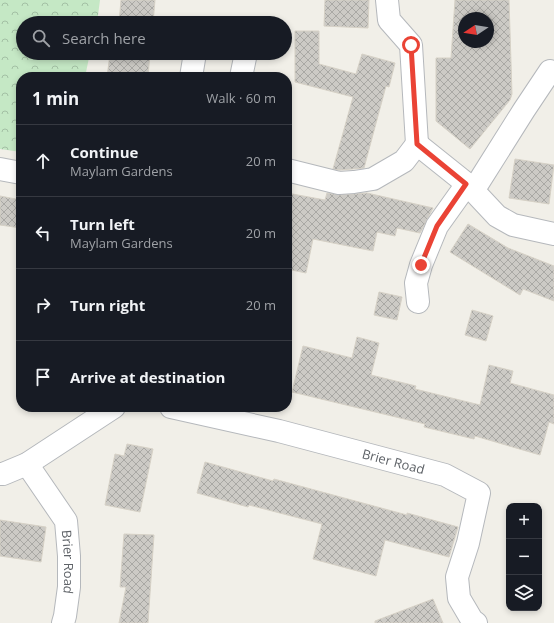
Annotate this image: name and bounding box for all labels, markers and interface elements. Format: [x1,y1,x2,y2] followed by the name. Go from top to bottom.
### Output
[458,12,494,48] north arrow
[16,16,292,60] search box
[30,27,52,49] icon: search
[62,28,146,48] text: Search here
[402,36,420,54] route start
[32,87,79,110] text: 1 min
[206,89,276,107] text: Walk · 60 m
[70,142,138,162] text: Continue
[32,150,54,172] icon: ahead
[246,152,276,170] text: 20 m
[70,162,173,180] text: Maylam Gardens
[70,214,135,234] text: Turn left
[32,222,54,244] icon: left
[246,224,276,242] text: 20 m
[70,234,173,252] text: Maylam Gardens
[412,256,430,274] route end
[32,294,54,316] icon: right
[70,295,145,315] text: Turn right
[246,296,276,314] text: 20 m
[32,366,54,388] icon: arrive
[70,367,225,387] text: Arrive at destination
[360,444,427,478] street label: Brier Road
[506,503,542,611] map controls
[506,503,542,539] button: +
[58,529,78,595] street label: Brier Road
[506,539,542,575] button: −
[506,575,542,611] button: layers

